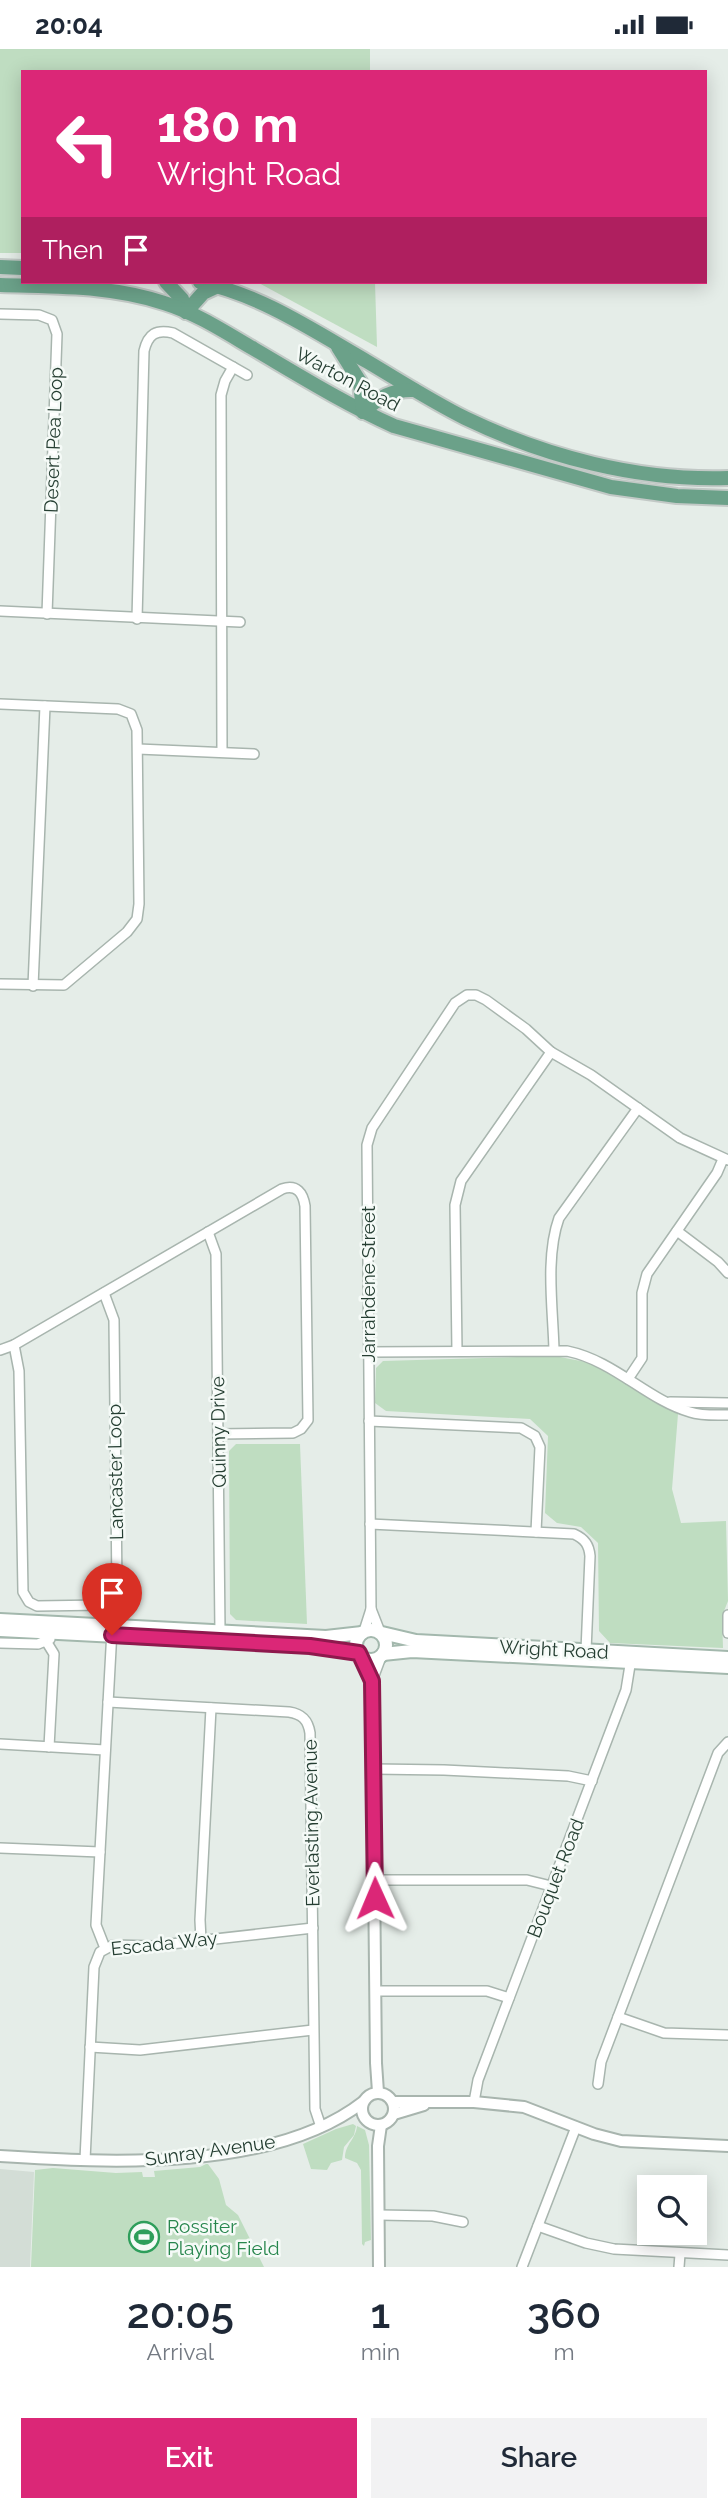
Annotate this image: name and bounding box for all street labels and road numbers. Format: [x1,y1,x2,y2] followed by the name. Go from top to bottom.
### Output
[292,342,404,416] street label: Warton Road
[39,367,67,513] street label: Desert Pea Loop
[357,1205,379,1362] street label: Jarrahdene Street
[206,1376,230,1488] street label: Quinny Drive
[103,1404,127,1540] street label: Lancaster Loop
[499,1635,609,1663] street label: Wright Road
[299,1739,323,1907] street label: Everlasting Avenue
[522,1815,588,1941] street label: Bouquet Road
[110,1926,218,1960] street label: Escada Way
[143,2130,277,2170] street label: Sunray Avenue

